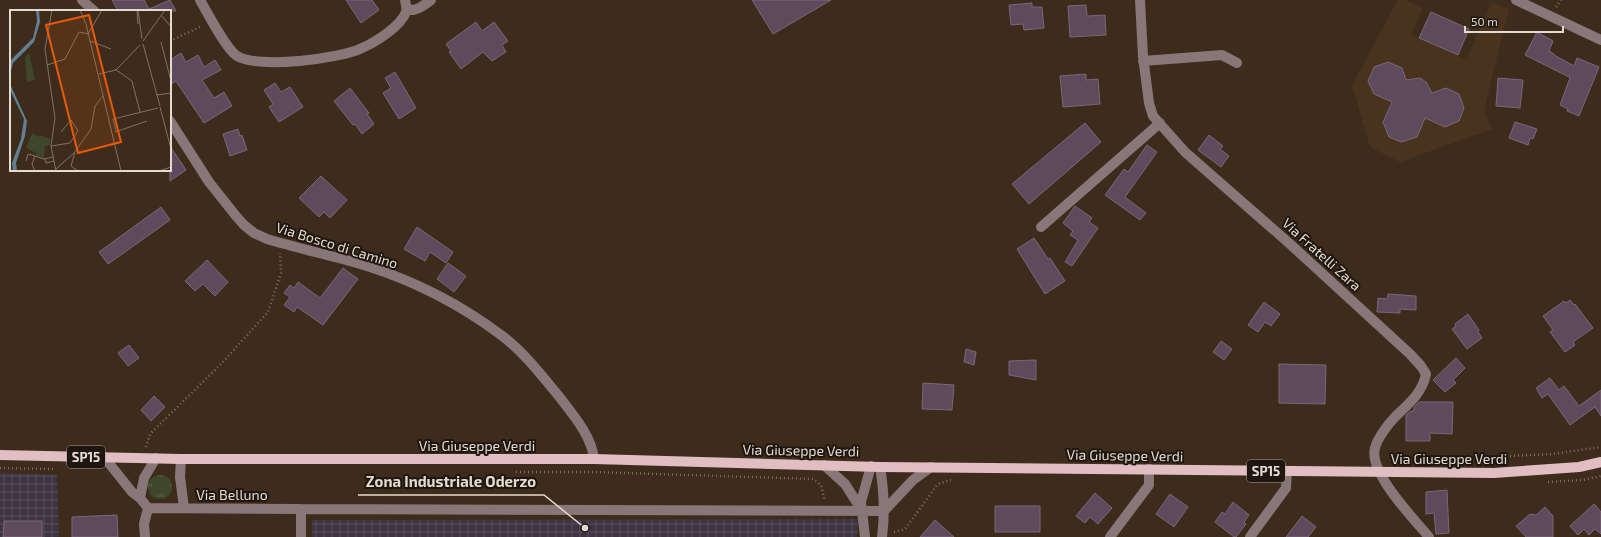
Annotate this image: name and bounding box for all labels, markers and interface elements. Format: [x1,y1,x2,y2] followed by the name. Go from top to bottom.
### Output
[1465,8,1563,34] scale bar
[10,10,171,171] inset map
[1471,14,1498,28] text: 50 m
[1279,214,1365,294] street label: Via Fratelli Zara
[274,218,400,272] street label: Via Bosco di Camino
[419,437,535,454] street label: Via Giuseppe Verdi
[743,440,859,460] street label: Via Giuseppe Verdi
[1067,445,1183,465] street label: Via Giuseppe Verdi
[67,446,105,468] road number: SP15
[1391,450,1507,467] street label: Via Giuseppe Verdi
[1247,460,1285,482] road number: SP15
[358,468,544,495] callout: Zona Industriale Oderzo
[366,472,536,490] text: Zona Industriale Oderzo
[196,486,268,503] street label: Via Belluno

